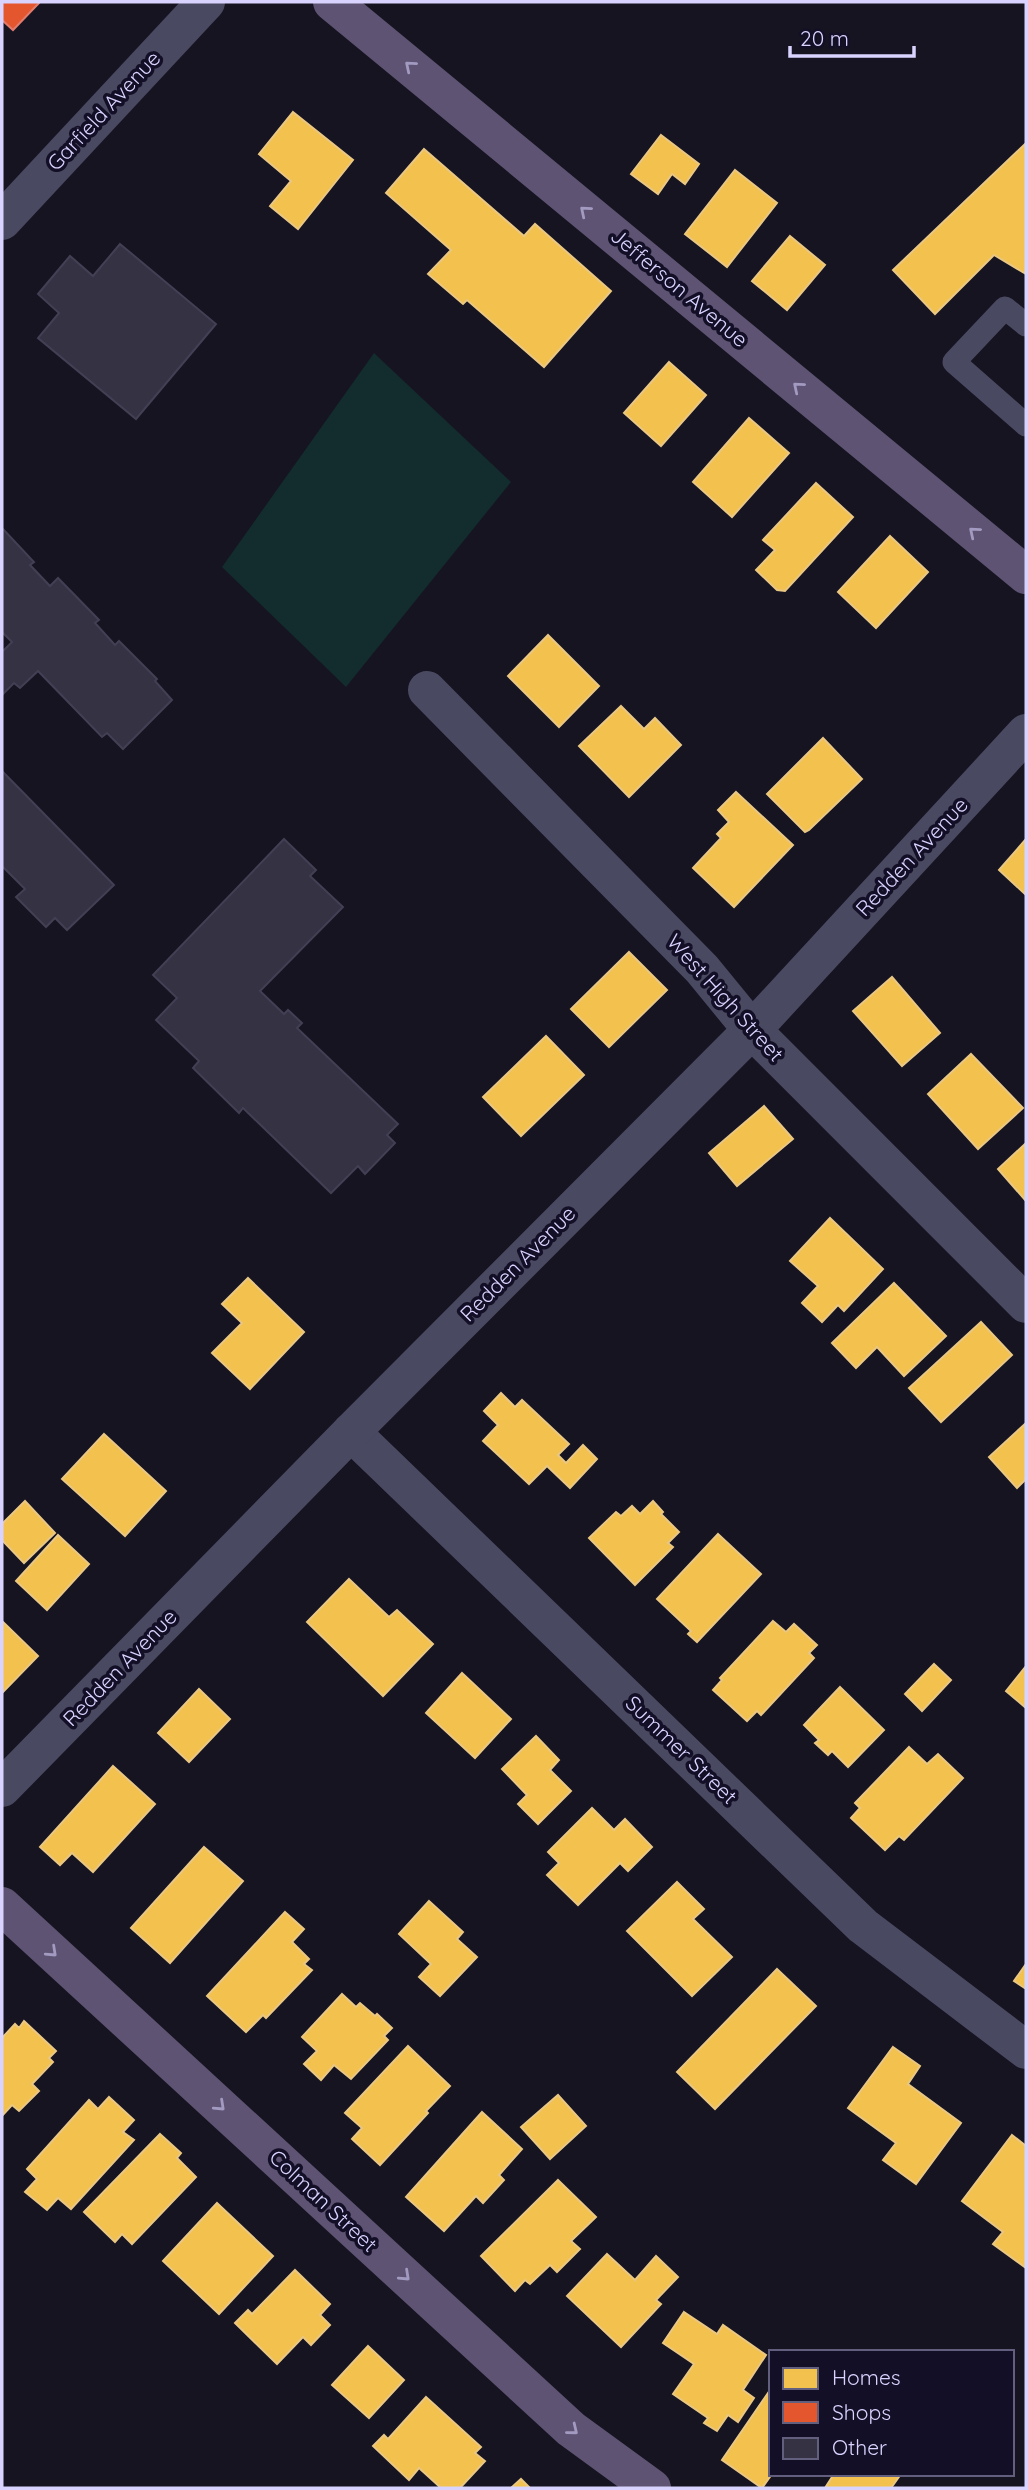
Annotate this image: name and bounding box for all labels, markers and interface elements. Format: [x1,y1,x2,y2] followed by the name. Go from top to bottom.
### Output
[790,14,914,58] scale bar
[800,25,849,51] text: 20 m
[41,45,165,176] street label: Garfield Avenue
[405,62,418,74] one-way arrow
[580,207,593,219] one-way arrow
[606,222,754,352] street label: Jefferson Avenue
[794,383,807,395] one-way arrow
[969,528,982,540] one-way arrow
[850,792,973,921] street label: Redden Avenue
[662,928,790,1066] street label: West High Street
[454,1200,581,1327] street label: Redden Avenue
[57,1603,182,1731] street label: Redden Avenue
[620,1690,743,1809] street label: Summer Street
[44,1944,57,1956] one-way arrow
[212,2098,225,2110] one-way arrow
[264,2144,383,2257] street label: Colman Street
[397,2268,410,2281] one-way arrow
[769,2350,1014,2476] legend
[832,2364,901,2390] text: Homes
[832,2399,891,2425] text: Shops
[566,2421,578,2434] one-way arrow
[832,2434,887,2460] text: Other

